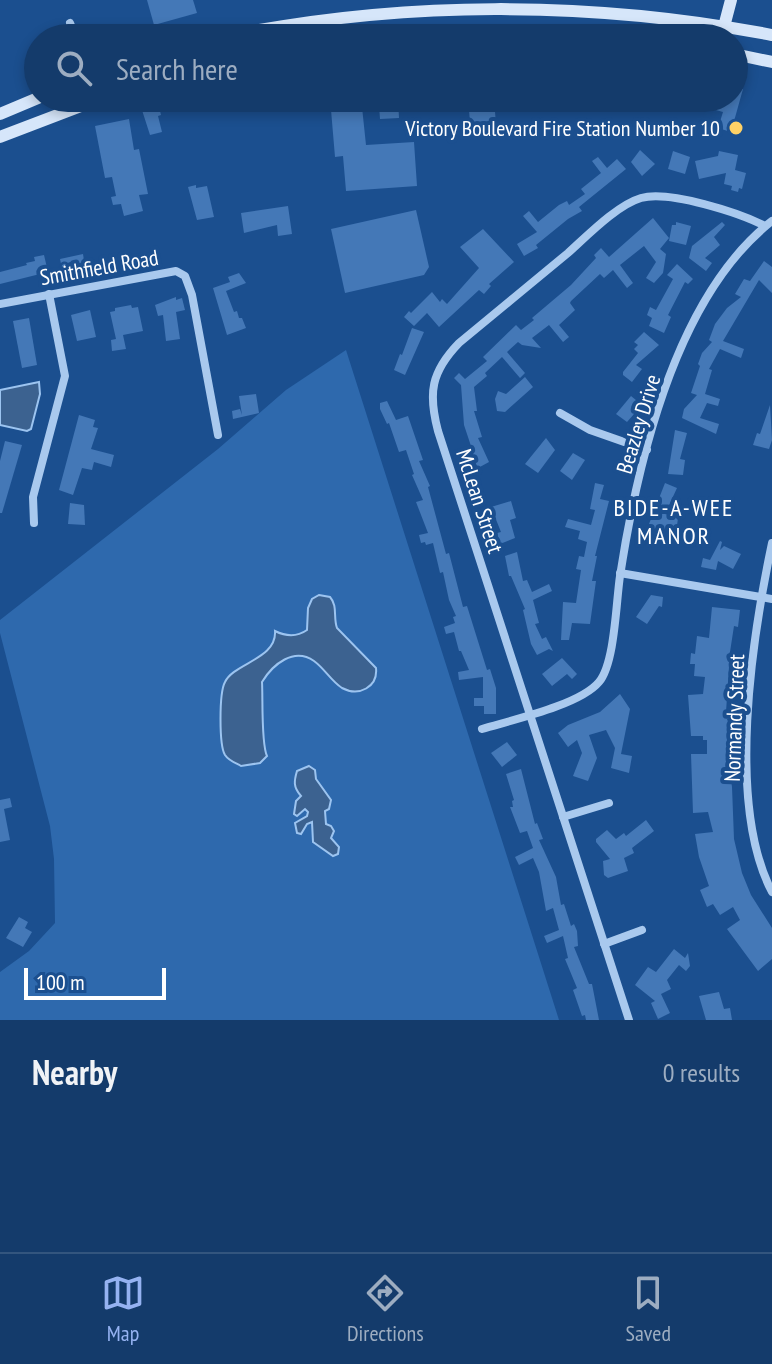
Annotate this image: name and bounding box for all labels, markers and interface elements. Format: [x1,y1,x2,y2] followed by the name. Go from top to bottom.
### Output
[24,24,748,112] search box
[52,46,96,90] icon: search
[116,49,238,88] text: Search here
[404,114,720,142] place label: Victory Boulevard Fire Station Number 10
[727,119,745,137] marker: Victory Boulevard Fire Station Number 10
[38,243,160,291] street label: Smithfield Road
[610,371,666,477] street label: Beazley Drive
[450,445,510,557] street label: McLean Street
[614,492,734,551] district label: BIDE-A-WEE MANOR
[718,654,750,782] street label: Normandy Street
[24,964,166,1000] scale bar
[36,968,85,996] text: 100 m
[32,1050,117,1094] text: Nearby
[663,1056,740,1089] text: 0 results
[101,1271,145,1347] tab: Map
[347,1271,424,1347] tab: Directions
[626,1271,671,1347] tab: Saved

